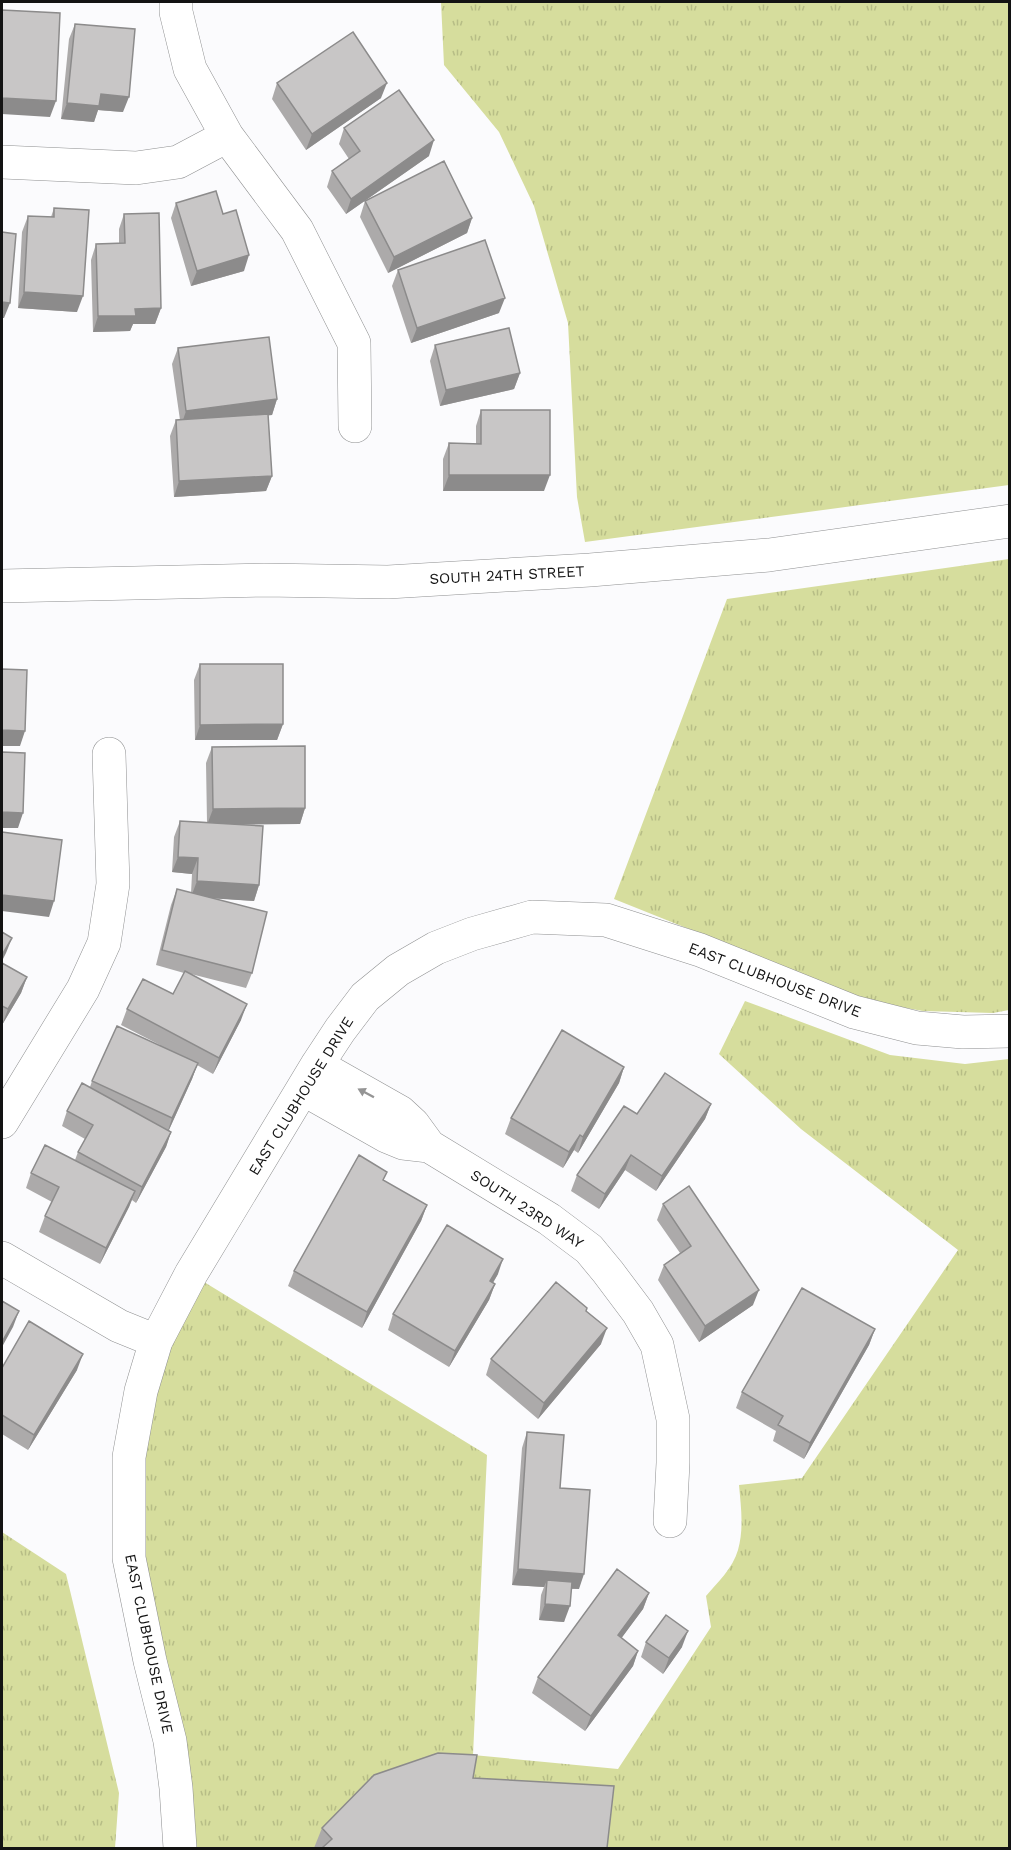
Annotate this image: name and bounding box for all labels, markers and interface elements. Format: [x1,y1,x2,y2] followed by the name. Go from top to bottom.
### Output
[429,562,585,588] street label: SOUTH 24TH STREET
[686,939,864,1021] street label: EAST CLUBHOUSE DRIVE
[245,1013,357,1179] street label: EAST CLUBHOUSE DRIVE
[357,1088,374,1098] one-way arrow
[467,1166,587,1252] street label: SOUTH 23RD WAY
[121,1552,177,1736] street label: EAST CLUBHOUSE DRIVE

